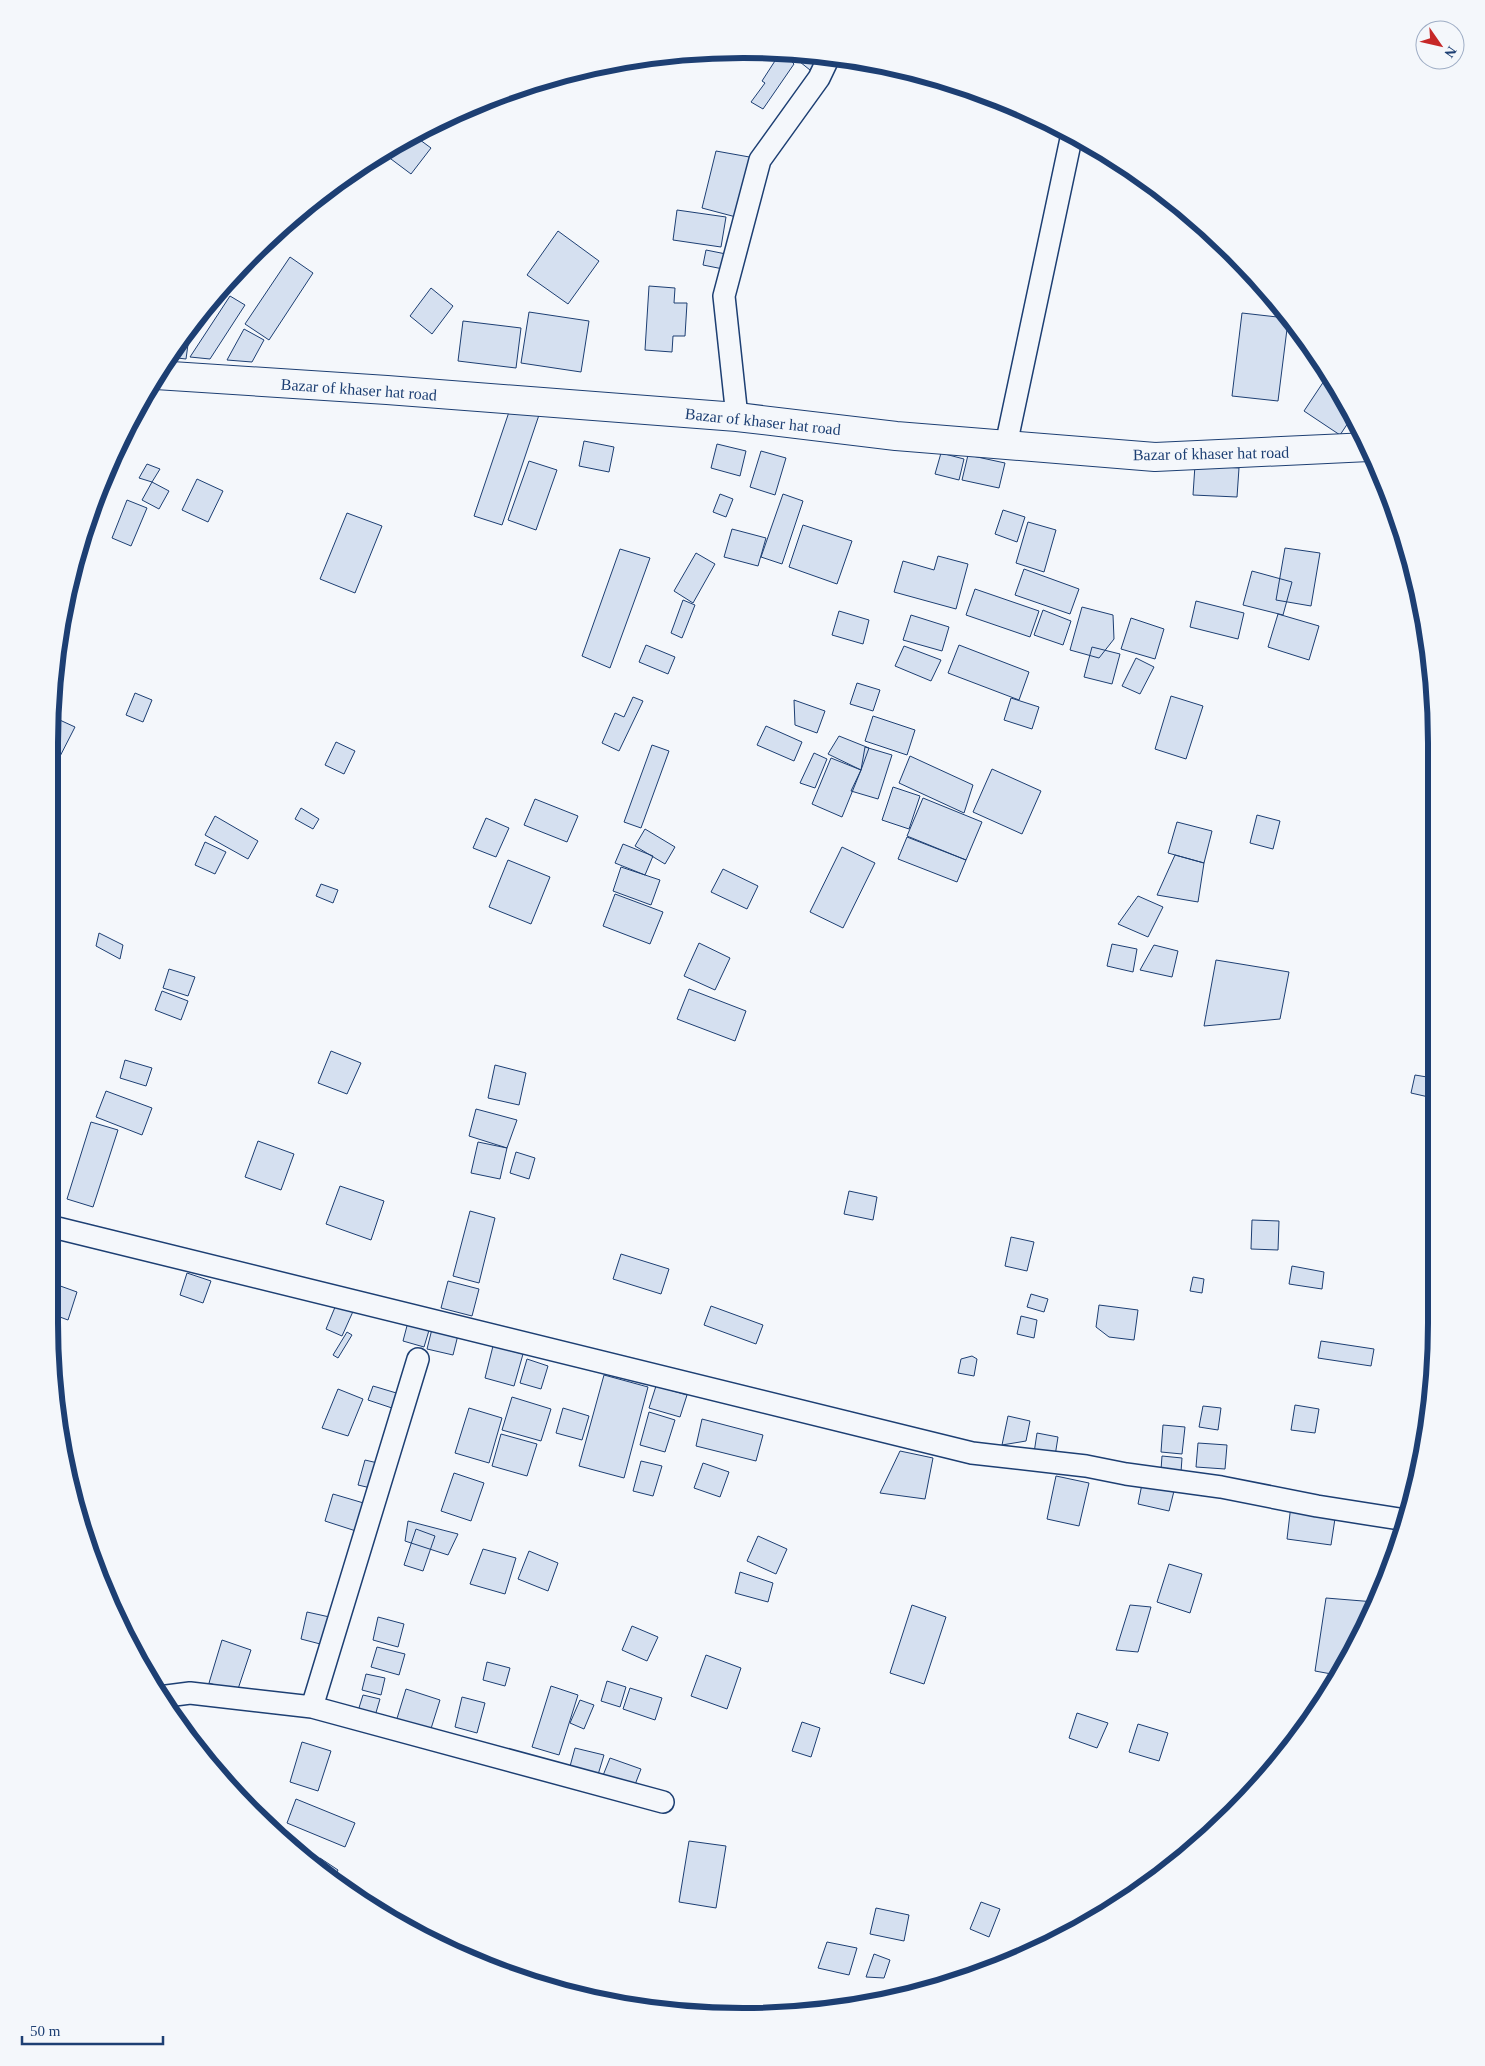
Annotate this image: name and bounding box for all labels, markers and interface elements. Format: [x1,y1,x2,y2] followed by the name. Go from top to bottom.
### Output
[1415,20,1465,70] north arrow
[1441,44,1459,60] text: N
[280,376,438,403] street label: Bazar of khaser hat road
[684,405,842,438] street label: Bazar of khaser hat road
[1133,444,1289,463] street label: Bazar of khaser hat road
[22,2014,164,2046] scale bar
[30,2023,61,2039] text: 50 m

